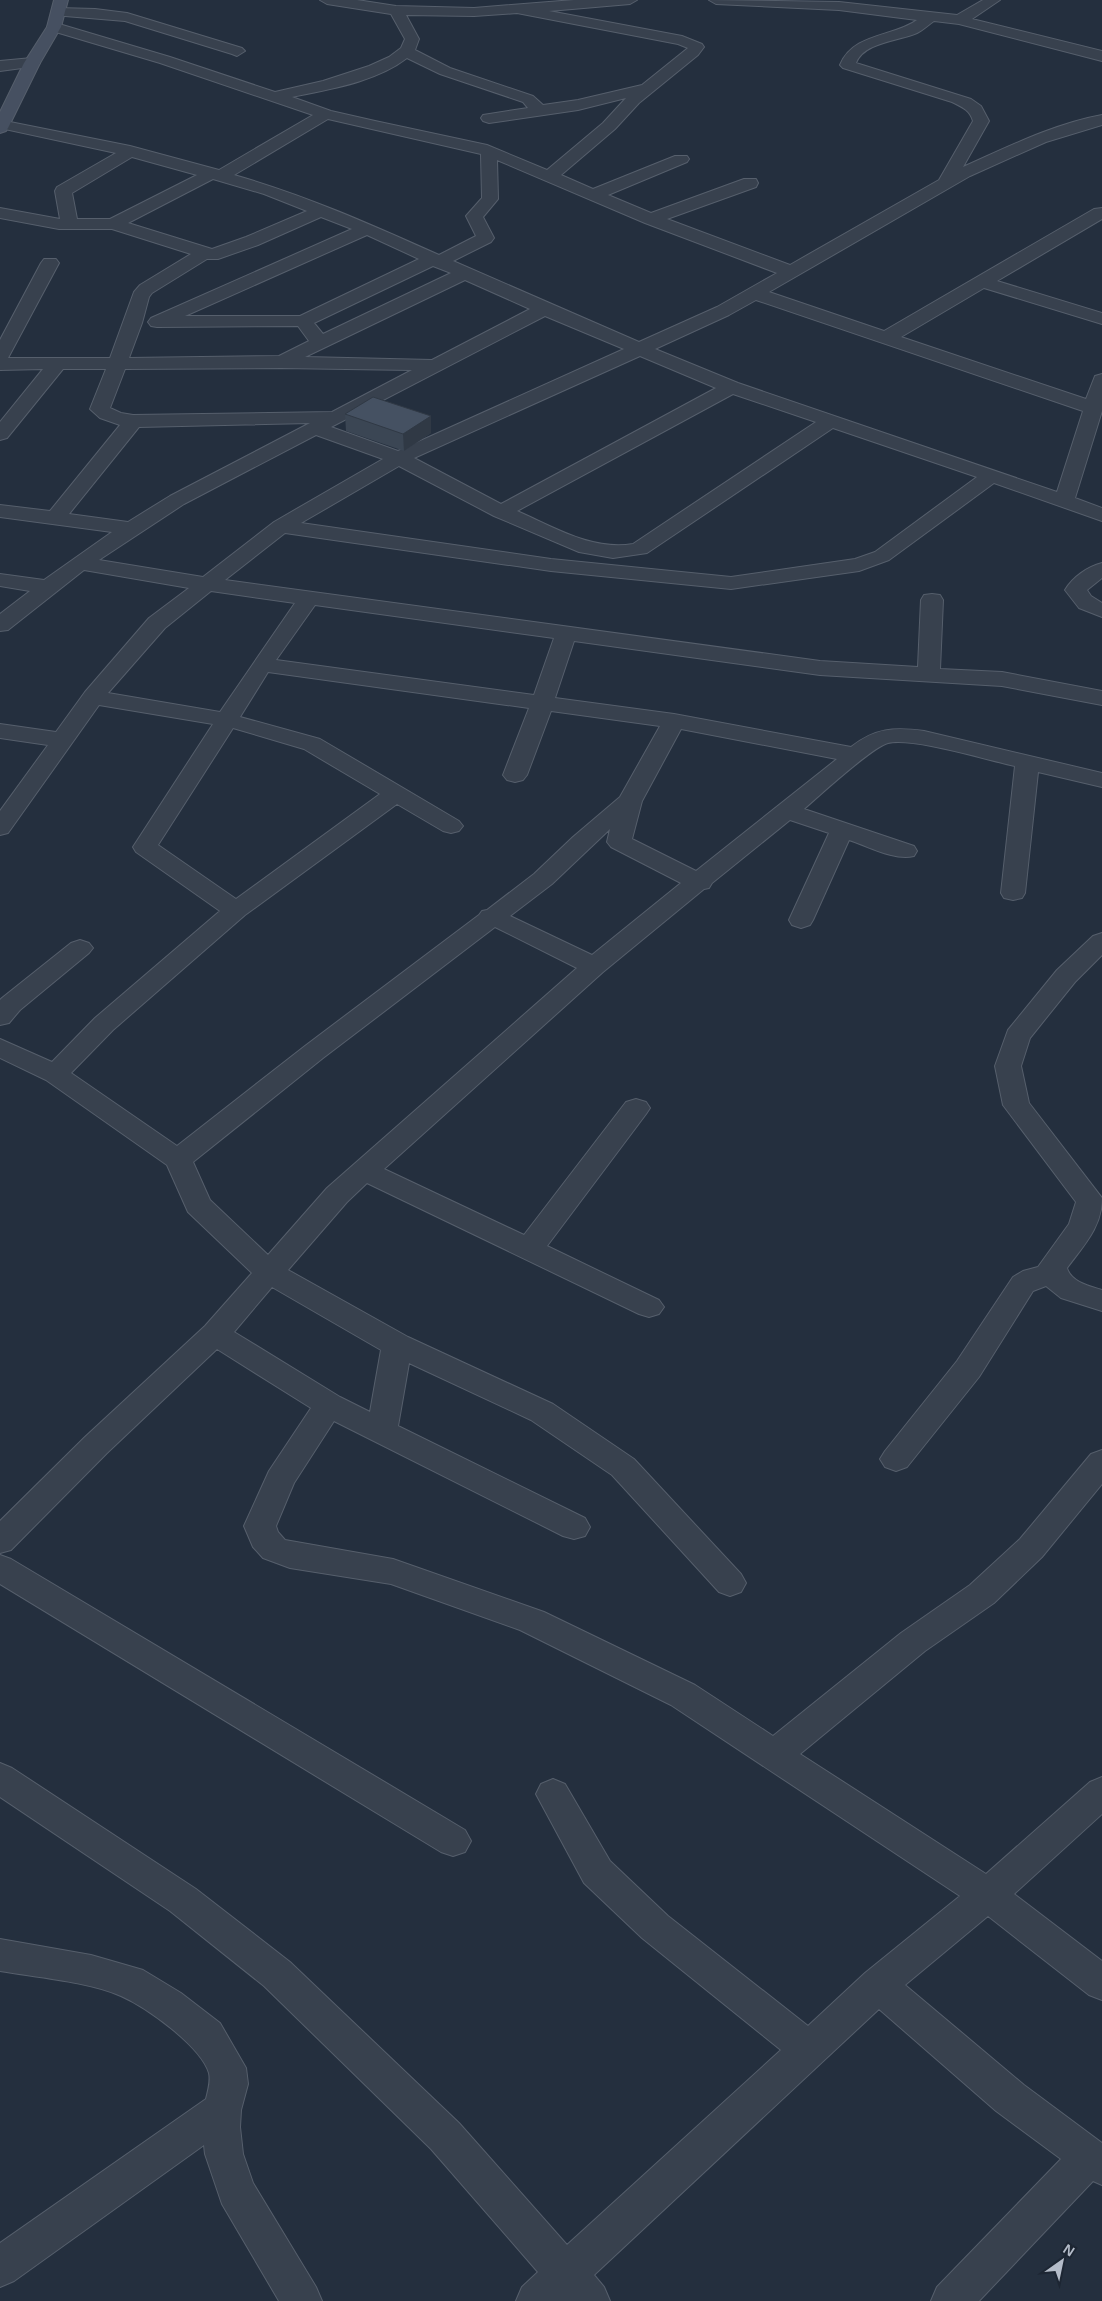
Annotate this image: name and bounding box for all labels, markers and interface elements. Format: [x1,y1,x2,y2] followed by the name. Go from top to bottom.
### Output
[1037,2236,1087,2286] north arrow
[1060,2241,1078,2260] text: N

